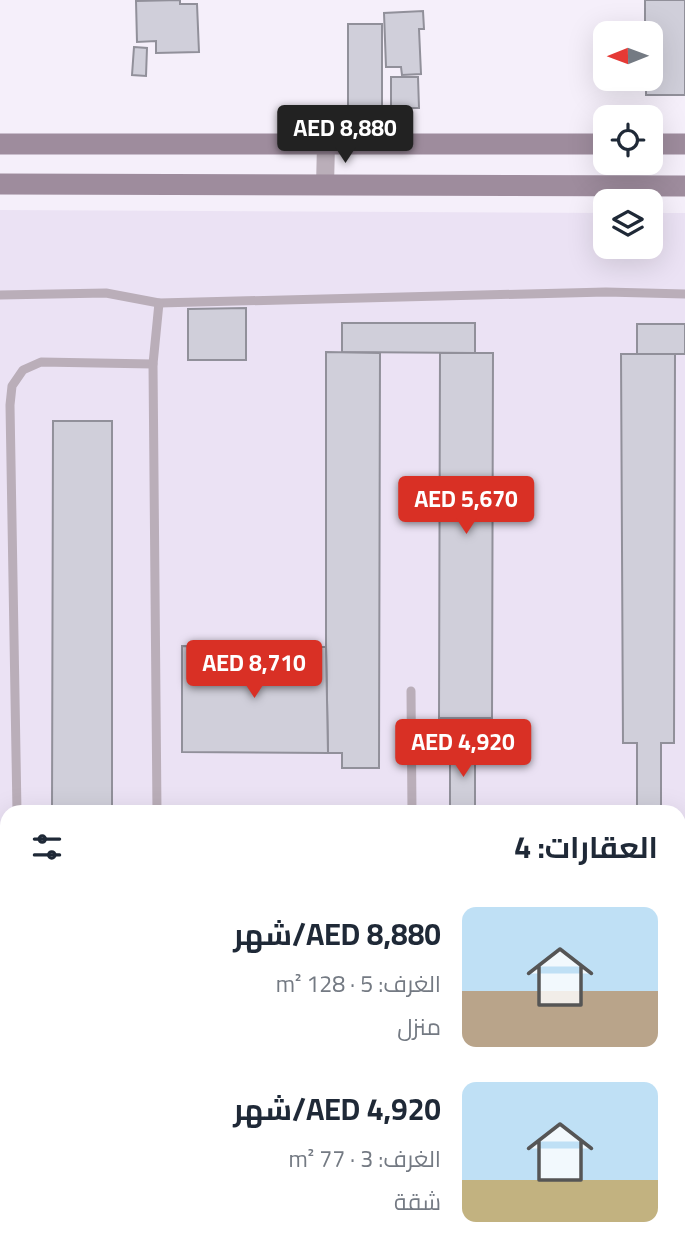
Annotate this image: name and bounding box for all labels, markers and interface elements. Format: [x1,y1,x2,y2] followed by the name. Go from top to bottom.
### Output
[593,21,663,91] north arrow
[593,21,663,259] map controls
[593,105,663,175] button: locate
[265,106,425,165] pin: AED 8,880
[293,106,397,149] text: AED 8,880
[593,189,663,259] button: layers
[386,476,546,536] pin: AED 5,670
[414,477,518,520] text: AED 5,670
[174,640,334,700] pin: AED 8,710
[202,641,306,684] text: AED 8,710
[383,720,543,779] pin: AED 4,920
[411,720,515,763] text: AED 4,920
[514,819,658,875] text: العقارات: 4
[28,828,66,866] icon: filters
[233,906,441,962] text: AED 8,880/شهر
[518,935,602,1019] icon: home
[276,962,441,1005] text: الغرف: 5 · 128 m²
[397,1005,441,1048] text: منزل
[233,1081,441,1137] text: AED 4,920/شهر
[518,1110,602,1194] icon: home
[289,1137,441,1180] text: الغرف: 3 · 77 m²
[394,1180,441,1223] text: شقة

